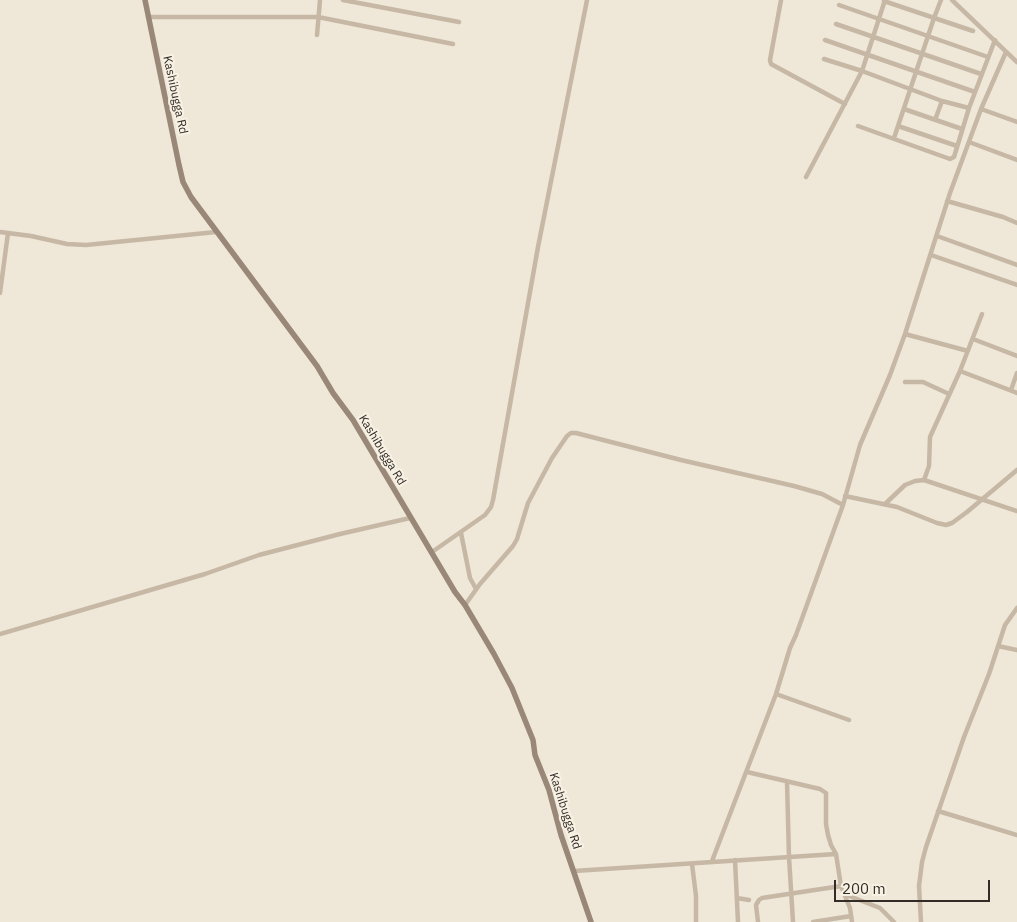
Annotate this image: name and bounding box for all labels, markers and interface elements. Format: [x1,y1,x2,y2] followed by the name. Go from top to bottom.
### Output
[160,55,190,135] street label: Kashibugga Rd
[355,412,409,488] street label: Kashibugga Rd
[546,771,584,851] street label: Kashibugga Rd
[837,870,993,902] scale bar
[842,879,886,898] text: 200 m

